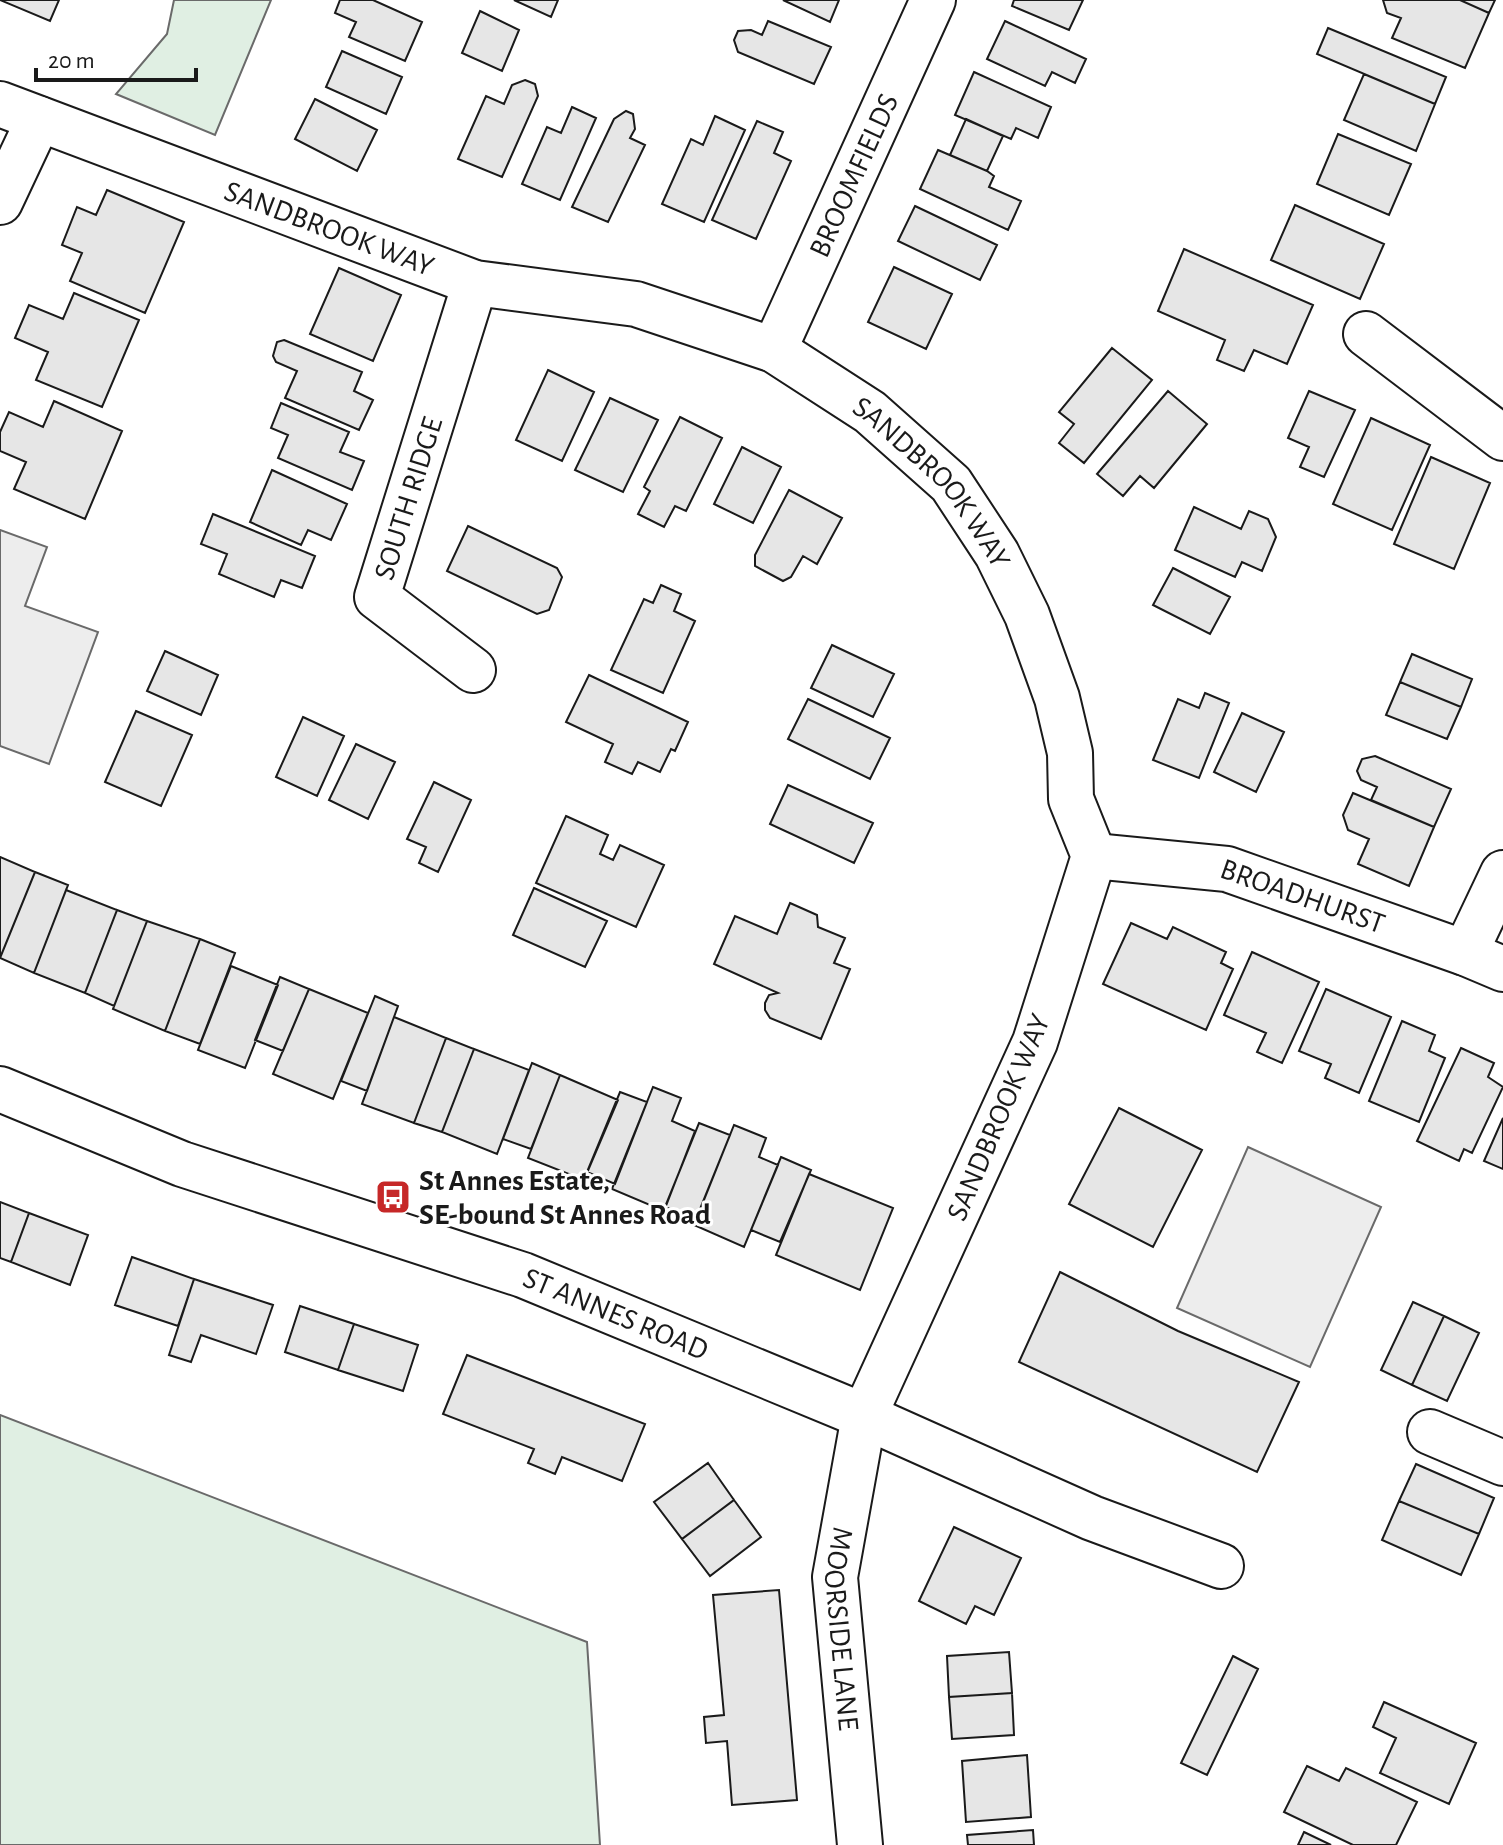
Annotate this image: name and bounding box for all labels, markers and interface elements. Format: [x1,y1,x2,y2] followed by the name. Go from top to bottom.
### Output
[36,32,196,82] scale bar
[48,49,95,73] text: 20 m
[804,89,904,262] street label: BROOMFIELDS
[220,176,438,282] street label: SANDBROOK WAY
[848,391,1015,573] street label: SANDBROOK WAY
[369,414,448,584] street label: SOUTH RIDGE
[1216,854,1389,940] street label: BROADHURST
[942,1010,1056,1225] street label: SANDBROOK WAY
[419,1166,711,1230] place label: St Annes Estate, SE-bound St Annes Road
[374,1178,412,1216] bus stop icon: St Annes Estate, SE-bound St Annes Road
[519,1263,712,1366] street label: ST ANNES ROAD
[818,1525,863,1732] street label: MOORSIDE LANE

